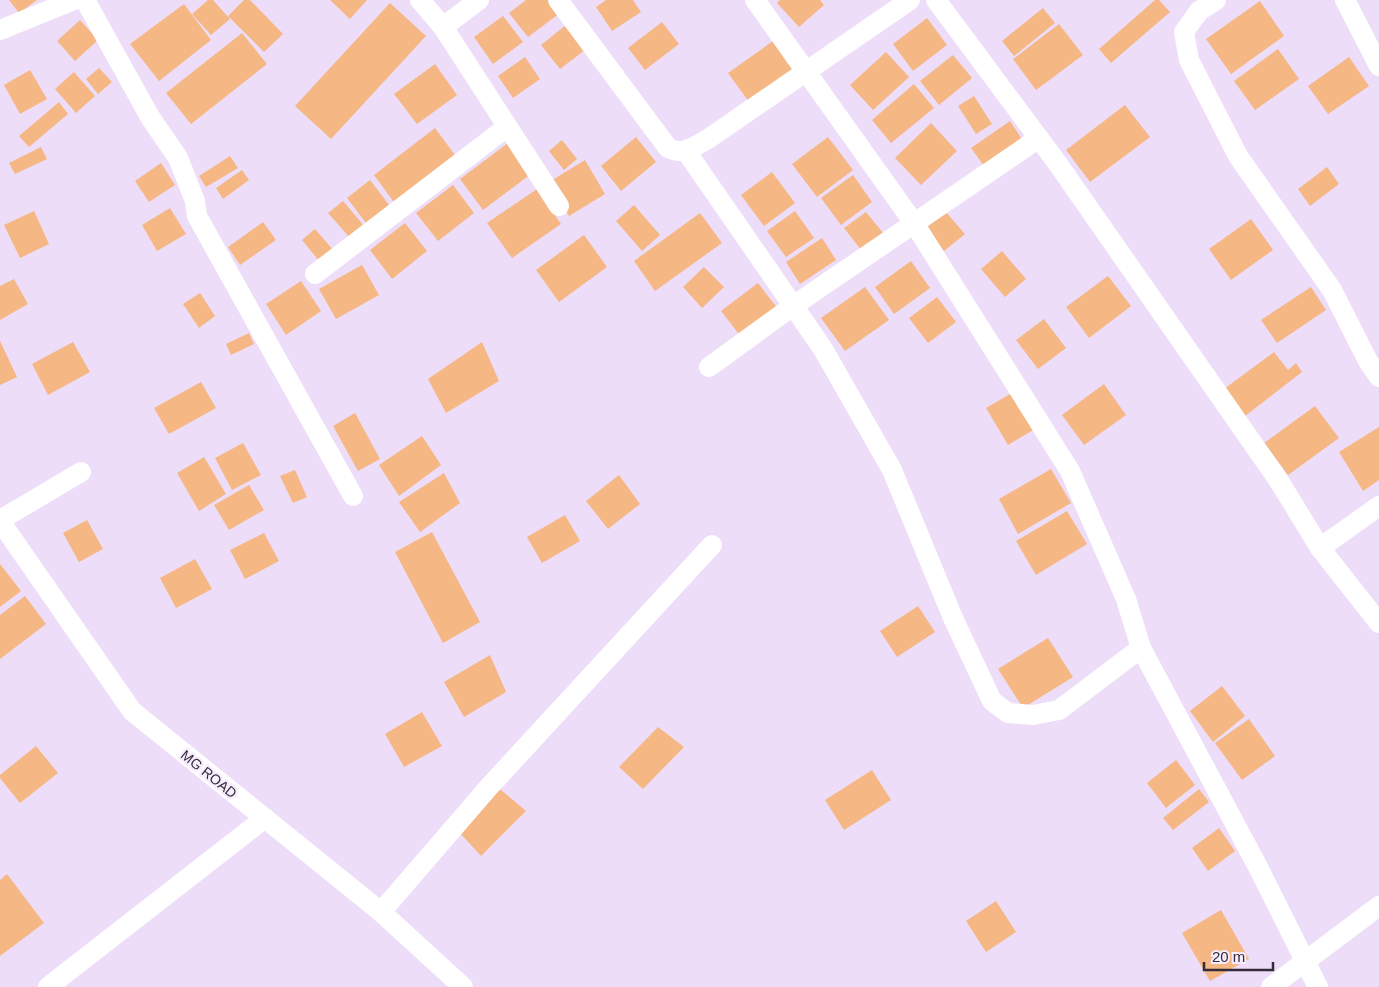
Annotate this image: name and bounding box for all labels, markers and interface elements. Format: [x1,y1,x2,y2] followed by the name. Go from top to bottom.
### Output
[178,747,240,801] street label: MG ROAD
[1204,940,1273,972] scale bar
[1212,948,1245,965] text: 20 m

